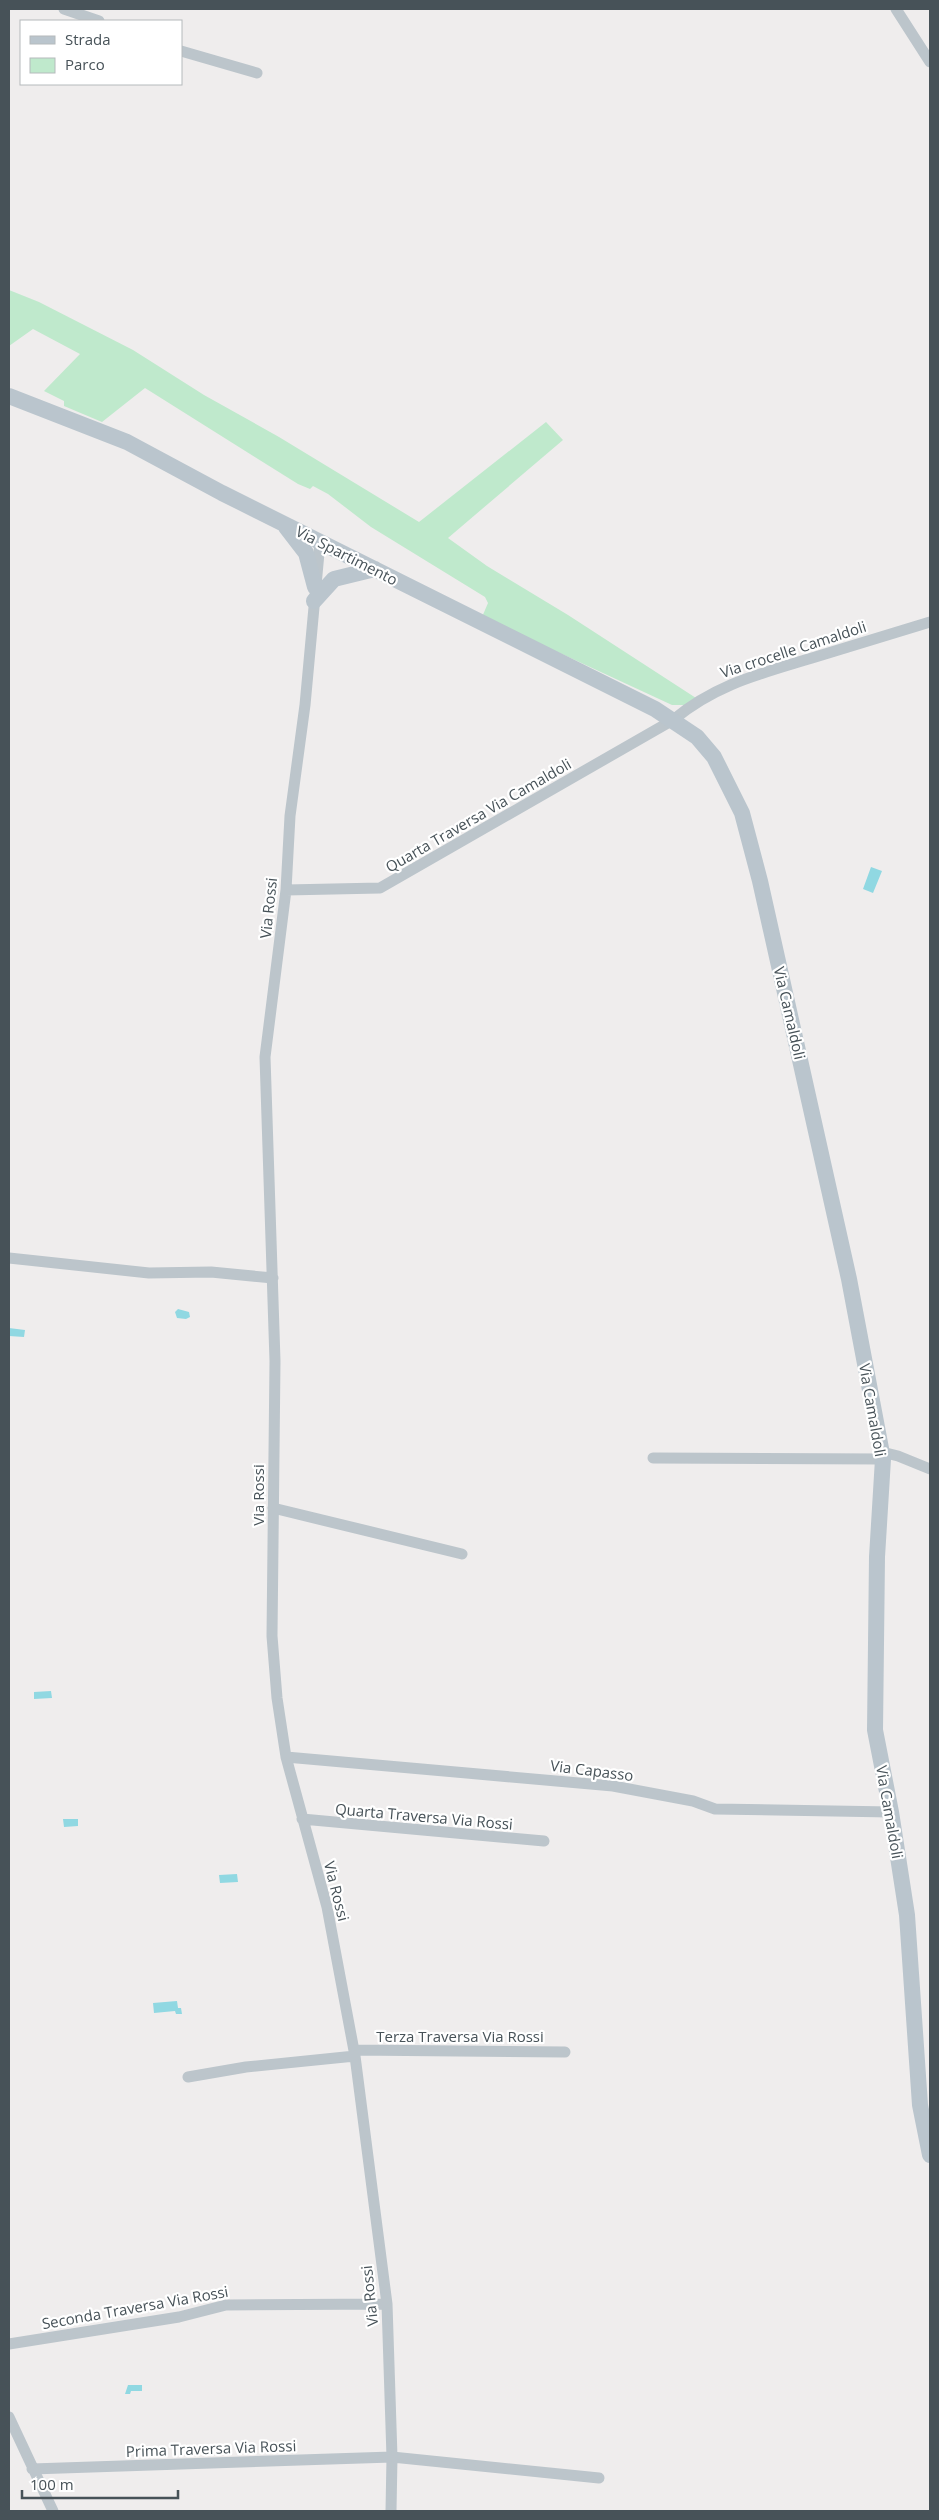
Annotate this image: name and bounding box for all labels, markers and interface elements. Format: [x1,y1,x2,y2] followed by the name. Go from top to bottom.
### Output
[20,20,182,85] legend
[65,29,111,49] text: Strada
[65,54,105,74] text: Parco
[293,521,401,589] street label: Via Spartimento
[717,616,869,682] street label: Via crocelle Camaldoli
[381,753,575,877] street label: Quarta Traversa Via Camaldoli
[255,876,281,940] street label: Via Rossi
[770,965,810,1061] street label: Via Camaldoli
[855,1362,891,1458] street label: Via Camaldoli
[248,1464,268,1526] street label: Via Rossi
[549,1755,635,1785] street label: Via Capasso
[872,1764,908,1860] street label: Via Camaldoli
[334,1798,514,1834] street label: Quarta Traversa Via Rossi
[320,1859,354,1923] street label: Via Rossi
[376,2026,544,2046] street label: Terza Traversa Via Rossi
[356,2264,382,2328] street label: Via Rossi
[40,2281,230,2333] street label: Seconda Traversa Via Rossi
[125,2435,297,2461] street label: Prima Traversa Via Rossi
[22,2468,179,2500] scale bar
[30,2474,74,2494] text: 100 m

